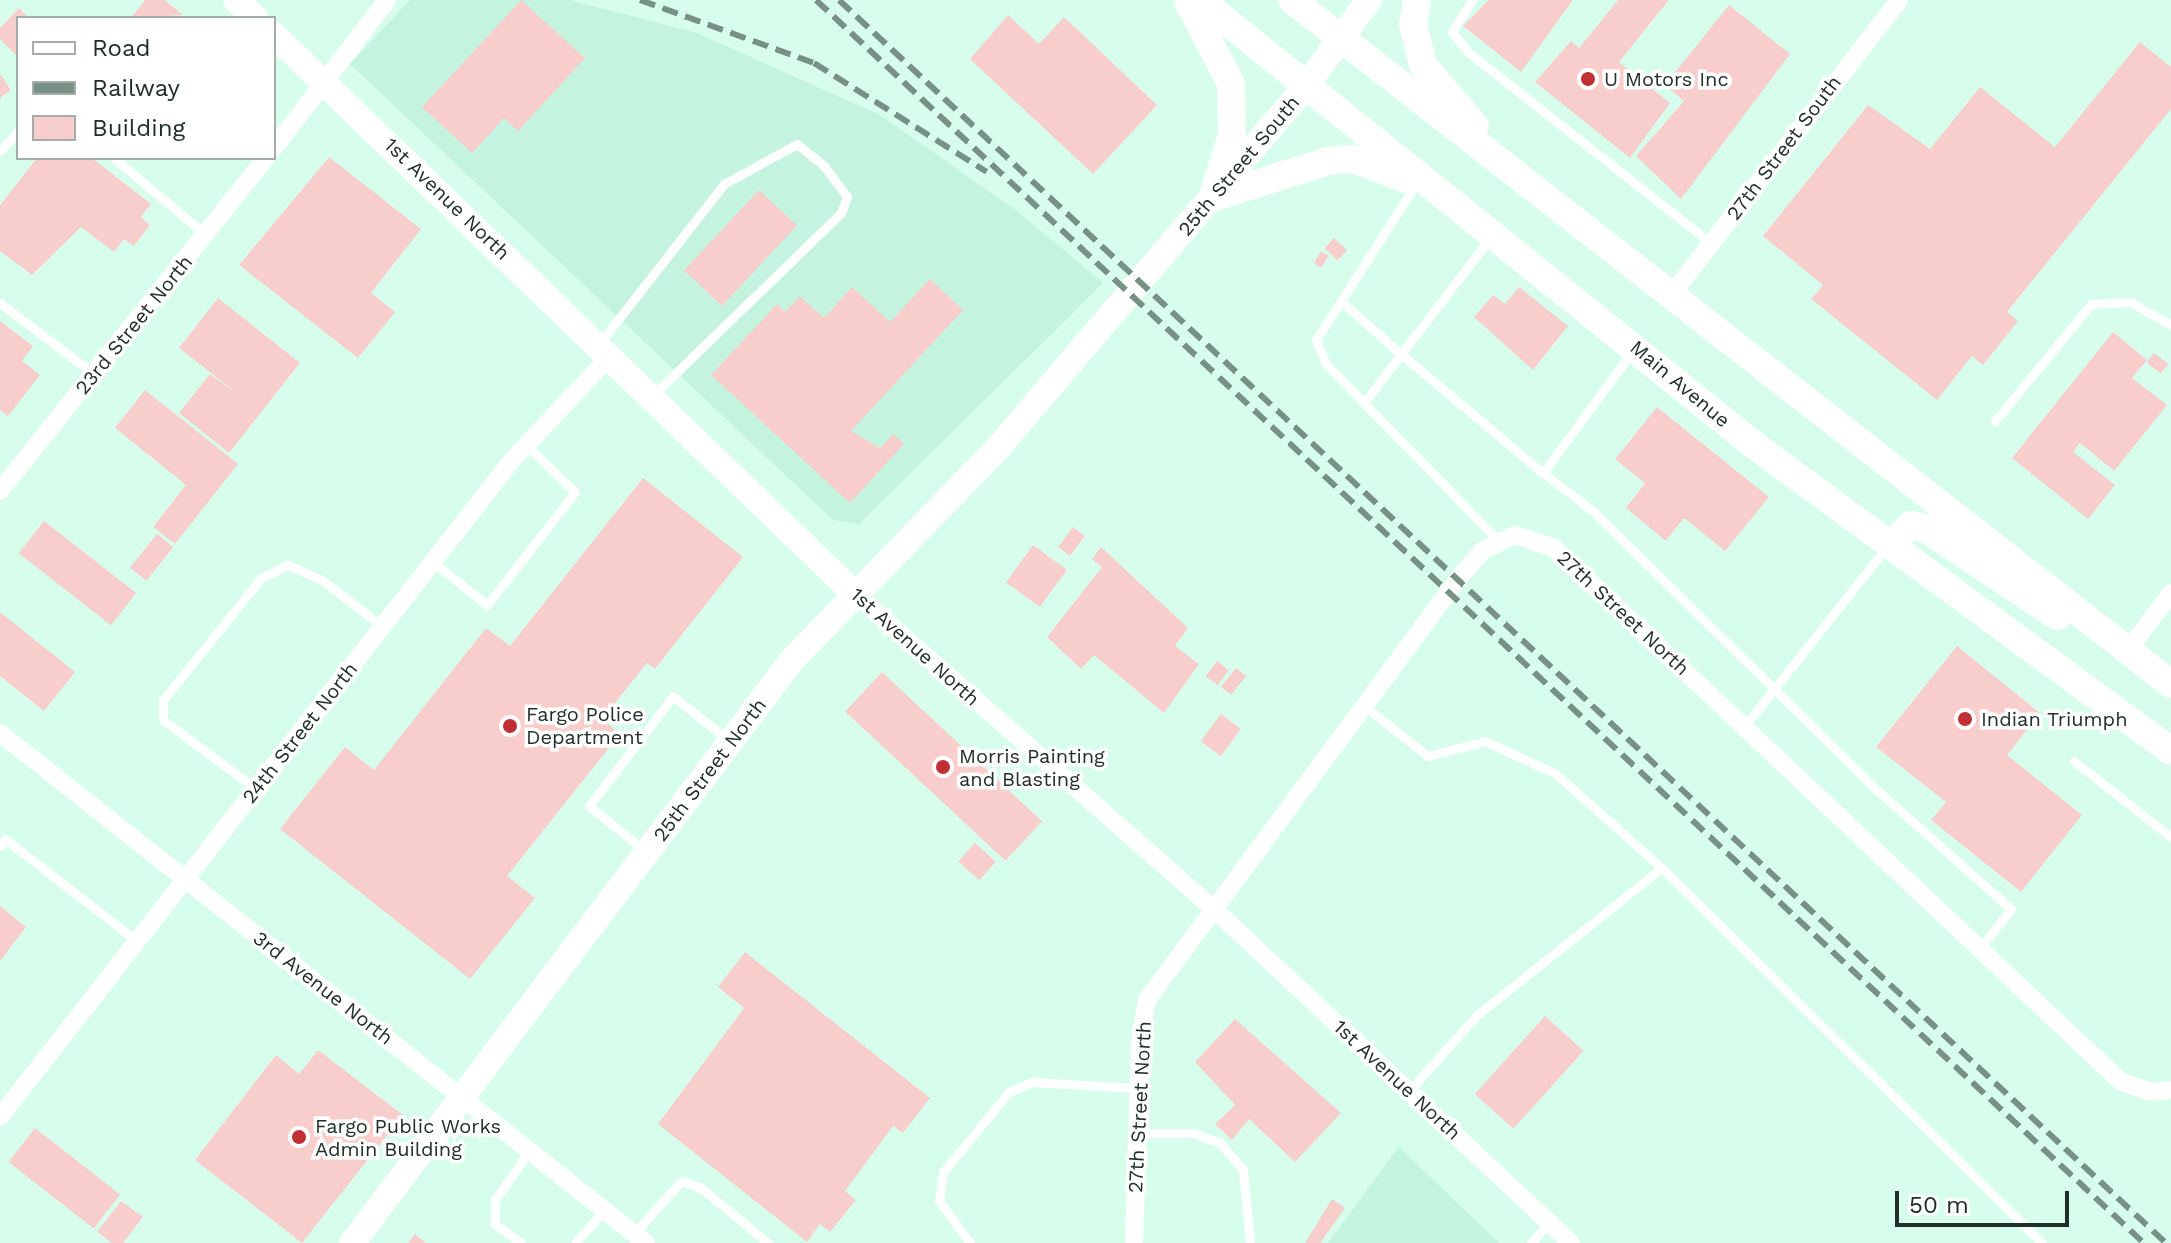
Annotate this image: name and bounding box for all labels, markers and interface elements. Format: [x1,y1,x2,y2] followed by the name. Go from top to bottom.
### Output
[16,16,276,160] legend
[92,34,151,62] text: Road
[1604,67,1729,91] place label: U Motors Inc
[1579,70,1597,88] marker: U Motors Inc
[1722,71,1846,225] street label: 27th Street South
[92,74,180,102] text: Railway
[1173,91,1305,241] street label: 25th Street South
[92,114,185,142] text: Building
[379,133,515,265] street label: 1st Avenue North
[70,250,198,400] street label: 23rd Street North
[1625,335,1735,433] street label: Main Avenue
[1552,546,1694,680] street label: 27th Street North
[845,583,985,711] street label: 1st Avenue North
[237,658,363,808] street label: 24th Street North
[648,694,772,846] street label: 25th Street North
[526,702,644,749] place label: Fargo Police Department
[1981,707,2128,731] place label: Indian Triumph
[1956,710,1974,728] marker: Indian Triumph
[501,717,519,735] marker: Fargo Police Department
[959,744,1105,791] place label: Morris Painting and Blasting
[934,758,952,776] marker: Morris Painting and Blasting
[248,926,398,1050] street label: 3rd Avenue North
[1328,1015,1466,1145] street label: 1st Avenue North
[1124,1021,1156,1193] street label: 27th Street North
[315,1114,502,1161] place label: Fargo Public Works Admin Building
[290,1128,308,1146] marker: Fargo Public Works Admin Building
[1899,1175,2073,1225] scale bar
[1909,1191,1969,1219] text: 50 m

